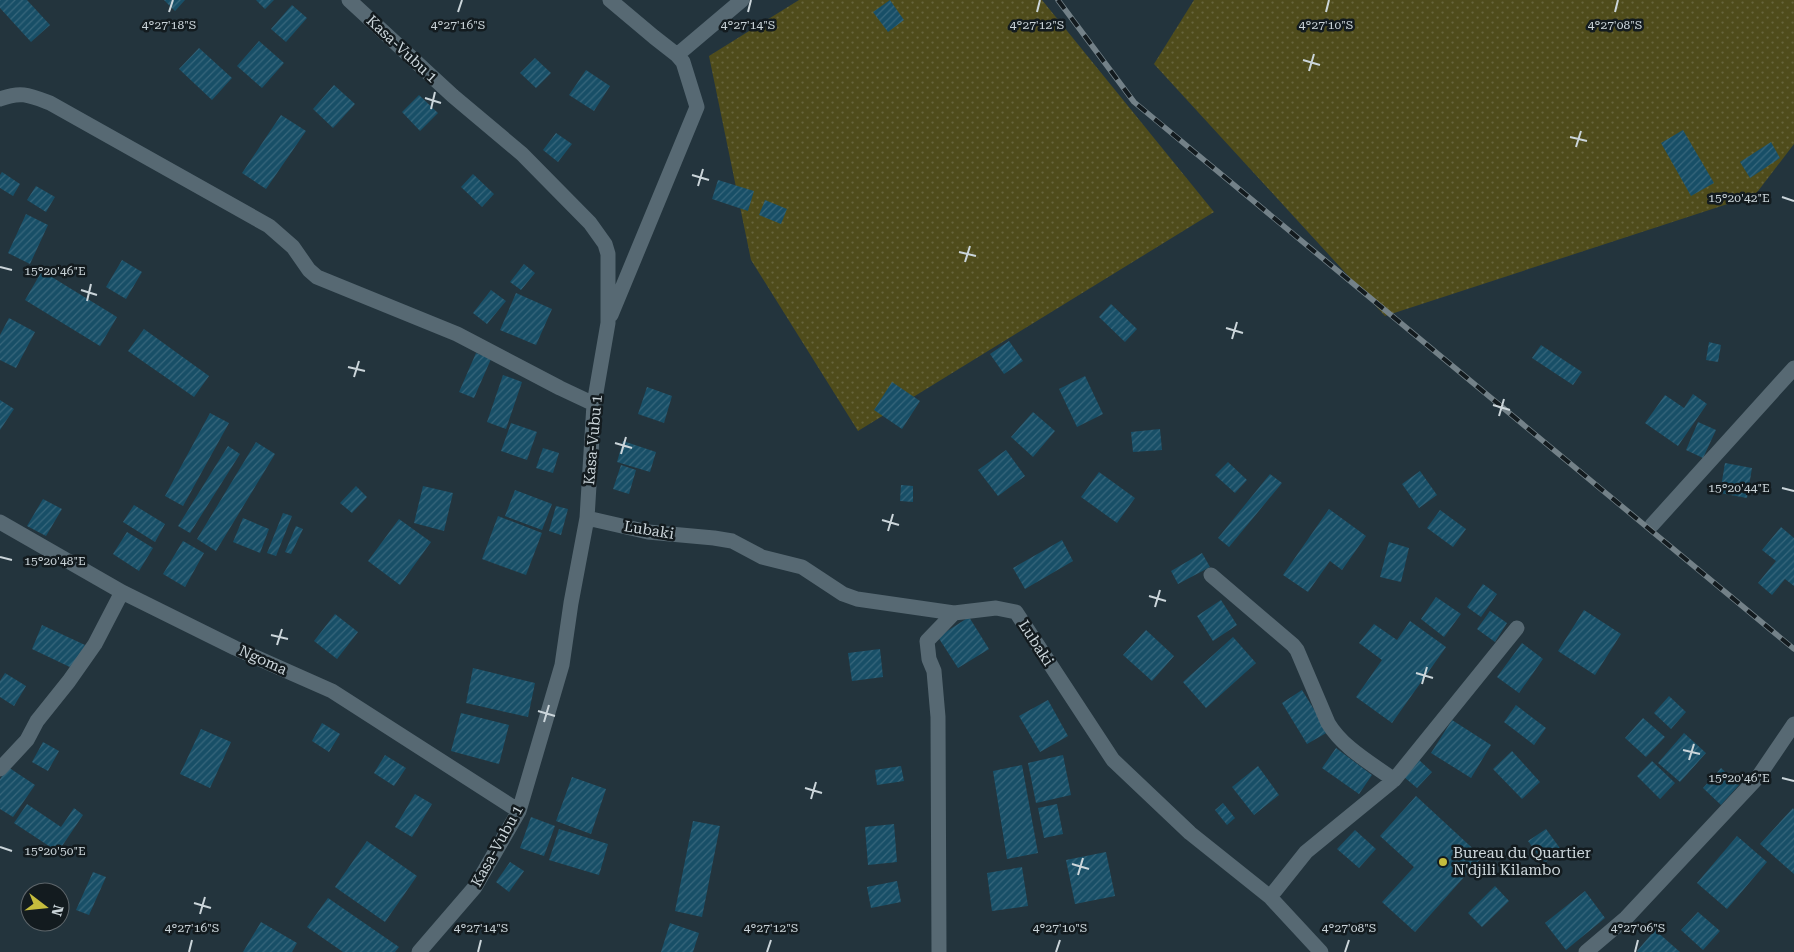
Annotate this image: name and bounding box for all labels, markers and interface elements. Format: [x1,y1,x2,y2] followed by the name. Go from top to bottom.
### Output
[363,11,441,87] street label: Kasa-Vubu 1
[142,18,196,32] text: 4°27'18"S
[431,18,485,32] text: 4°27'16"S
[721,18,775,32] text: 4°27'14"S
[1010,18,1064,32] text: 4°27'12"S
[1299,18,1353,32] text: 4°27'10"S
[1588,18,1642,32] text: 4°27'08"S
[1708,191,1770,205] text: 15°20'42"E
[24,264,86,278] text: 15°20'46"E
[580,394,606,486] street label: Kasa-Vubu 1
[1708,481,1770,495] text: 15°20'44"E
[623,517,676,543] street label: Lubaki
[24,554,86,568] text: 15°20'48"E
[1015,617,1057,669] street label: Lubaki
[236,641,290,679] street label: Ngoma
[1708,771,1770,785] text: 15°20'46"E
[467,802,527,890] street label: Kasa-Vubu 1
[24,844,86,858] text: 15°20'50"E
[1453,844,1591,879] place label: Bureau du Quartier N'djili Kilambo
[1437,856,1449,868] marker: Bureau du Quartier N'djili Kilambo
[20,882,70,932] north arrow
[48,903,67,918] text: N
[165,921,219,935] text: 4°27'16"S
[454,921,508,935] text: 4°27'14"S
[744,921,798,935] text: 4°27'12"S
[1033,921,1087,935] text: 4°27'10"S
[1322,921,1376,935] text: 4°27'08"S
[1611,921,1665,935] text: 4°27'06"S

